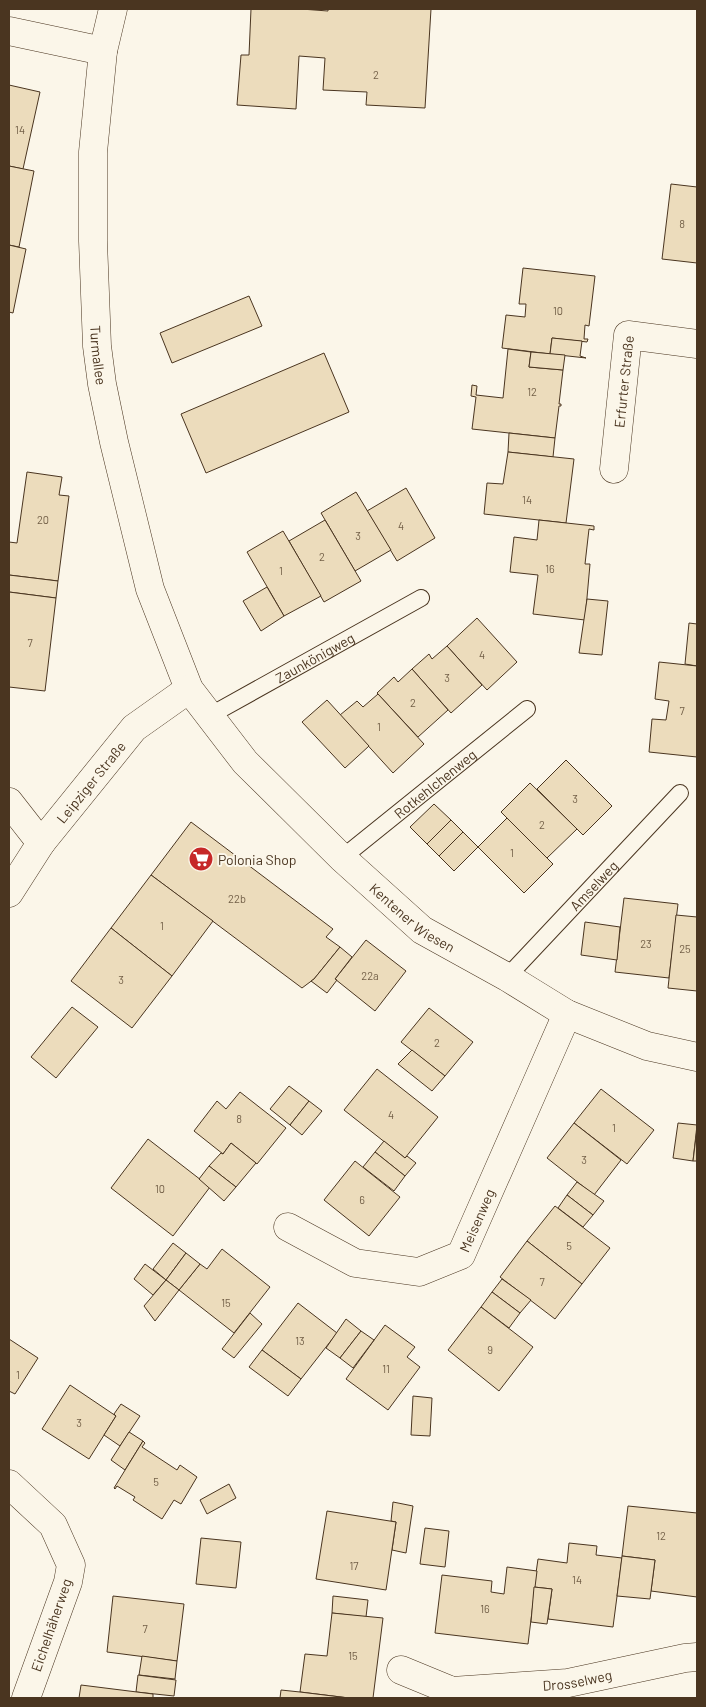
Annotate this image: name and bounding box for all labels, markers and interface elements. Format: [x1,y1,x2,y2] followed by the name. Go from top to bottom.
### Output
[373,68,379,81] house number: 2
[15,123,25,136] house number: 14
[679,217,685,230] house number: 8
[553,304,563,317] house number: 10
[88,325,111,386] street label: Turmallee
[610,335,636,428] street label: Erfurter Straße
[527,385,537,398] house number: 12
[522,493,532,506] house number: 14
[37,513,49,526] house number: 20
[398,519,404,532] house number: 4
[355,529,361,542] house number: 3
[319,550,325,563] house number: 2
[545,562,555,575] house number: 16
[279,564,283,577] house number: 1
[272,628,357,686] street label: Zaunkönigweg
[27,636,33,649] house number: 7
[479,648,485,661] house number: 4
[444,671,450,684] house number: 3
[410,696,416,709] house number: 2
[679,704,685,717] house number: 7
[377,720,381,733] house number: 1
[52,738,129,826] street label: Leipziger Straße
[390,745,479,822] street label: Rotkehlchenweg
[572,792,578,805] house number: 3
[539,818,545,831] house number: 2
[188,846,214,872] supermarket icon: Polonia Shop
[510,846,514,859] house number: 1
[218,851,297,868] place label: Polonia Shop
[566,857,621,914] street label: Amselweg
[367,879,458,955] street label: Kentener Wiesen
[228,892,246,905] house number: 22b
[160,919,164,932] house number: 1
[640,937,652,950] house number: 23
[679,942,691,955] house number: 25
[361,969,379,982] house number: 22a
[118,973,124,986] house number: 3
[434,1036,440,1049] house number: 2
[388,1108,394,1121] house number: 4
[236,1112,242,1125] house number: 8
[612,1121,616,1134] house number: 1
[581,1153,587,1166] house number: 3
[155,1182,165,1195] house number: 10
[455,1186,498,1255] street label: Meisenweg
[359,1193,365,1206] house number: 6
[566,1239,572,1252] house number: 5
[539,1275,545,1288] house number: 7
[221,1296,231,1309] house number: 15
[295,1334,305,1347] house number: 13
[487,1343,493,1356] house number: 9
[382,1362,390,1375] house number: 11
[16,1368,20,1381] house number: 1
[76,1416,82,1429] house number: 3
[153,1475,159,1488] house number: 5
[656,1529,666,1542] house number: 12
[349,1559,359,1572] house number: 17
[572,1573,582,1586] house number: 14
[27,1576,75,1674] street label: Eichelhäherweg
[480,1602,490,1615] house number: 16
[142,1622,148,1635] house number: 7
[348,1649,358,1662] house number: 15
[542,1665,613,1693] street label: Drosselweg

